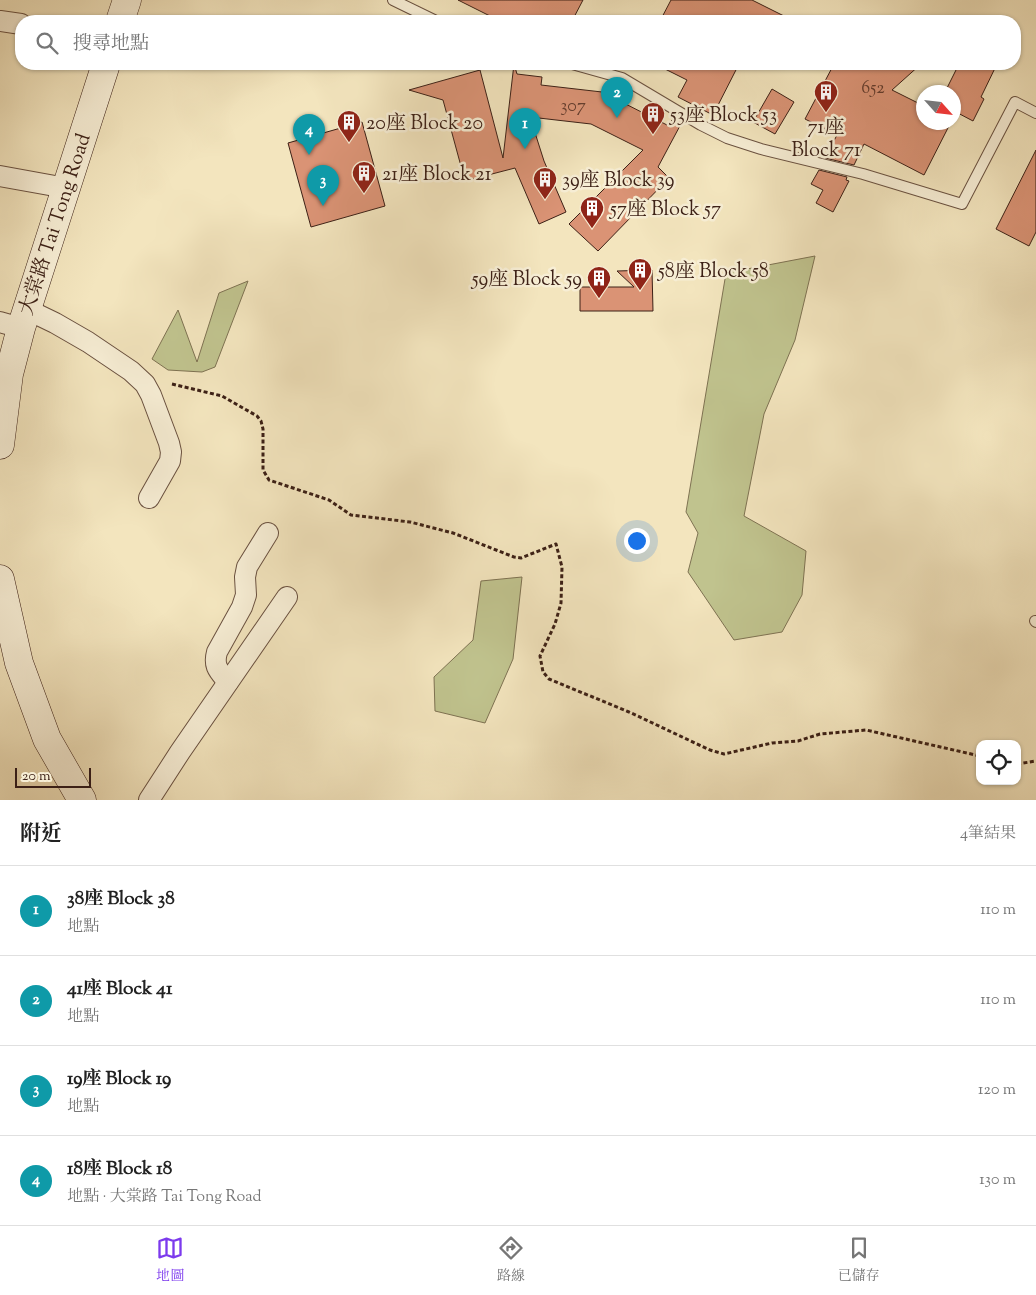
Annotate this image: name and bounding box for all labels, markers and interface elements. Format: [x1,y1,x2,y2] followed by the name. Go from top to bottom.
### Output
[15,15,1021,70] search box
[33,29,61,57] icon: search
[73,31,149,58] text: 搜尋地點
[861,76,885,102] house number: 652
[601,77,633,118] pin: 2
[813,79,839,113] building icon: 71座 Block 71
[916,85,961,130] north arrow
[560,94,586,120] house number: 307
[640,101,666,135] building icon: 53座 Block 53
[669,102,777,131] place label: 53座 Block 53
[509,108,541,149] pin: 1
[336,109,362,143] building icon: 20座 Block 20
[366,110,483,139] place label: 20座 Block 20
[293,114,325,155] pin: 4
[791,114,861,166] place label: 71座 Block 71
[13,130,99,319] street label: 大棠路 Tai Tong Road
[351,160,377,194] building icon: 21座 Block 21
[382,161,492,190] place label: 21座 Block 21
[307,165,339,206] pin: 3
[532,166,558,200] building icon: 39座 Block 39
[562,167,674,196] place label: 39座 Block 39
[579,195,605,229] building icon: 57座 Block 57
[609,196,721,225] place label: 57座 Block 57
[627,257,653,291] building icon: 58座 Block 58
[657,258,769,287] place label: 58座 Block 58
[586,265,612,299] building icon: 59座 Block 59
[471,266,582,295] place label: 59座 Block 59
[624,528,650,554] your location
[976,740,1021,785] map controls
[976,740,1021,785] button: locate
[15,765,91,788] scale bar
[22,767,51,787] text: 20 m
[20,820,62,850] text: 附近
[960,823,1016,846] text: 4筆結果
[67,886,175,913] text: 38座 Block 38
[33,899,39,922] text: 1
[980,899,1016,922] text: 110 m
[67,916,99,939] text: 地點
[67,976,172,1003] text: 41座 Block 41
[32,989,40,1012] text: 2
[980,989,1016,1012] text: 110 m
[67,1006,99,1029] text: 地點
[67,1066,171,1093] text: 19座 Block 19
[33,1079,39,1102] text: 3
[978,1079,1016,1102] text: 120 m
[67,1096,99,1119] text: 地點
[67,1156,172,1183] text: 18座 Block 18
[32,1169,40,1192] text: 4
[979,1169,1016,1192] text: 130 m
[67,1186,262,1209] text: 地點 · 大棠路 Tai Tong Road
[156,1234,184,1287] tab: 地圖
[497,1234,525,1287] tab: 路線
[838,1234,880,1287] tab: 已儲存

